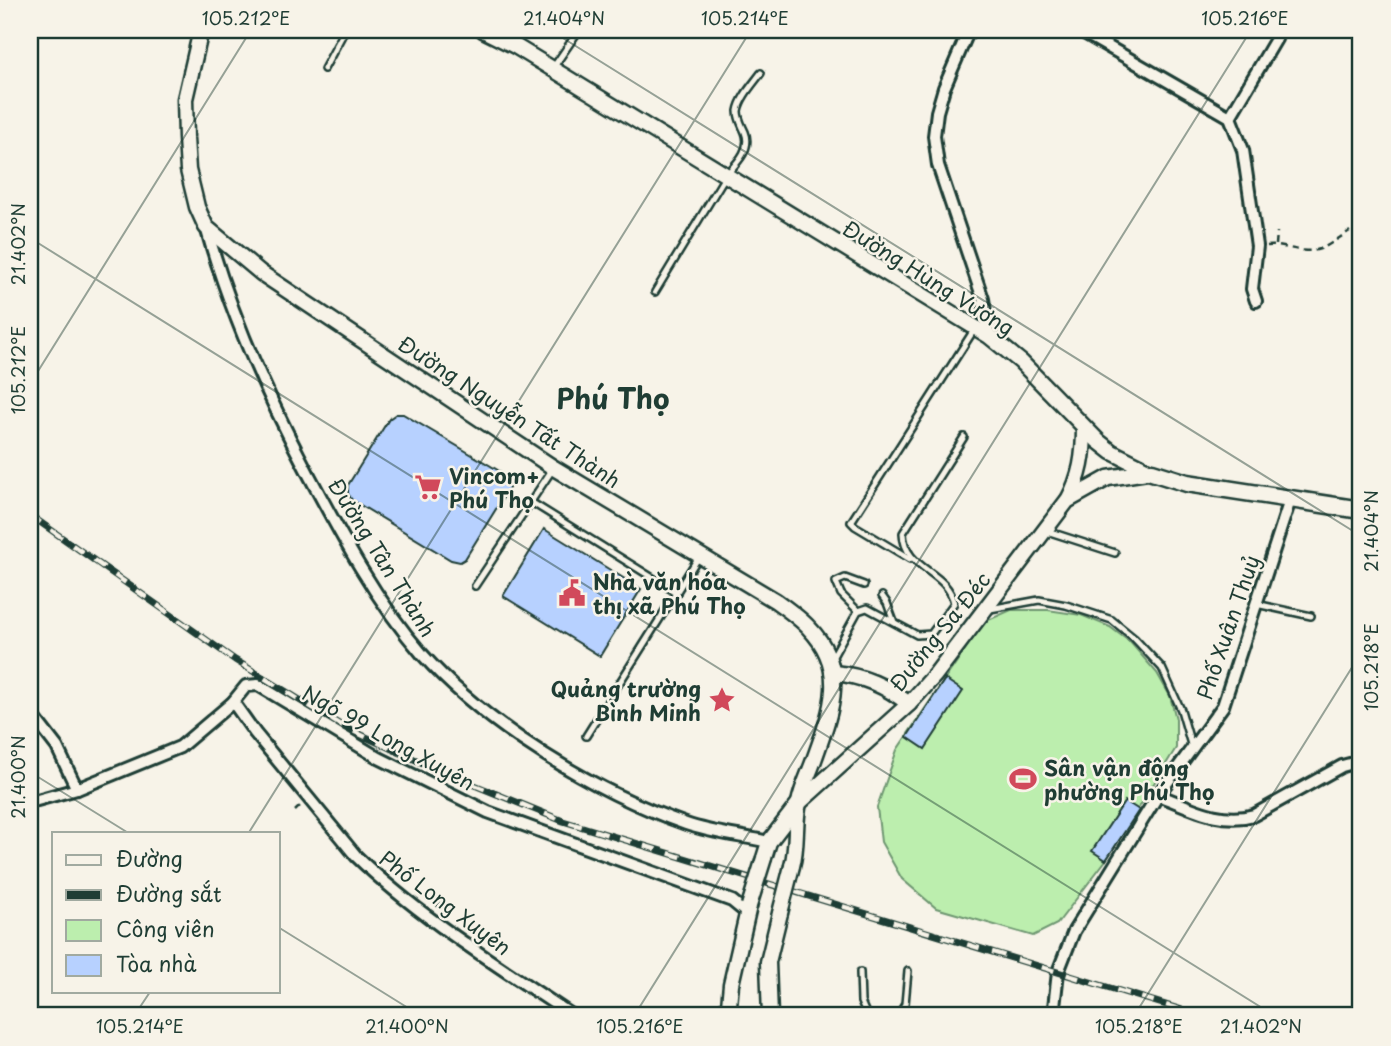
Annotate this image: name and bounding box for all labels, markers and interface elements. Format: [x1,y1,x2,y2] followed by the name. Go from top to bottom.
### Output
[202,4,290,31] text: 105.212°E
[523,4,605,31] text: 21.404°N
[701,4,789,31] text: 105.214°E
[1201,4,1289,31] text: 105.216°E
[4,203,31,285] text: 21.402°N
[837,211,1021,343] street label: Đường Hùng Vương
[4,326,31,414] text: 105.212°E
[392,327,628,495] street label: Đường Nguyễn Tất Thành
[556,376,670,419] district label: Phú Thọ
[449,459,540,515] place label: Vincom+ Phú Thọ
[321,471,445,643] street label: Đường Tân Thành
[413,472,443,502] supermarket icon: Vincom+ Phú Thọ
[1357,490,1384,572] text: 21.404°N
[1187,550,1267,704] street label: Phố Xuân Thuỷ
[881,564,997,698] street label: Đường Sa Đéc
[593,565,746,621] place label: Nhà văn hóa thị xã Phú Thọ
[557,578,587,608] public building icon: Nhà văn hóa thị xã Phú Thọ
[1357,623,1384,711] text: 105.218°E
[551,672,701,728] place label: Quảng trường Bình Minh
[297,676,481,798] street label: Ngõ 99 Long Xuyên
[707,685,737,715] place icon: Quảng trường Bình Minh
[4,735,31,819] text: 21.400°N
[1044,751,1214,807] place label: Sân vận động phường Phú Thọ
[1008,764,1038,794] sports icon: Sân vận động phường Phú Thọ
[52,832,280,993] legend
[116,842,183,874] text: Đường
[373,842,519,962] street label: Phố Long Xuyên
[116,877,222,909] text: Đường sắt
[116,912,215,944] text: Công viên
[116,947,196,979] text: Tòa nhà
[96,1012,184,1039] text: 105.214°E
[365,1012,449,1039] text: 21.400°N
[596,1012,684,1039] text: 105.216°E
[1095,1012,1183,1039] text: 105.218°E
[1220,1012,1302,1039] text: 21.402°N

